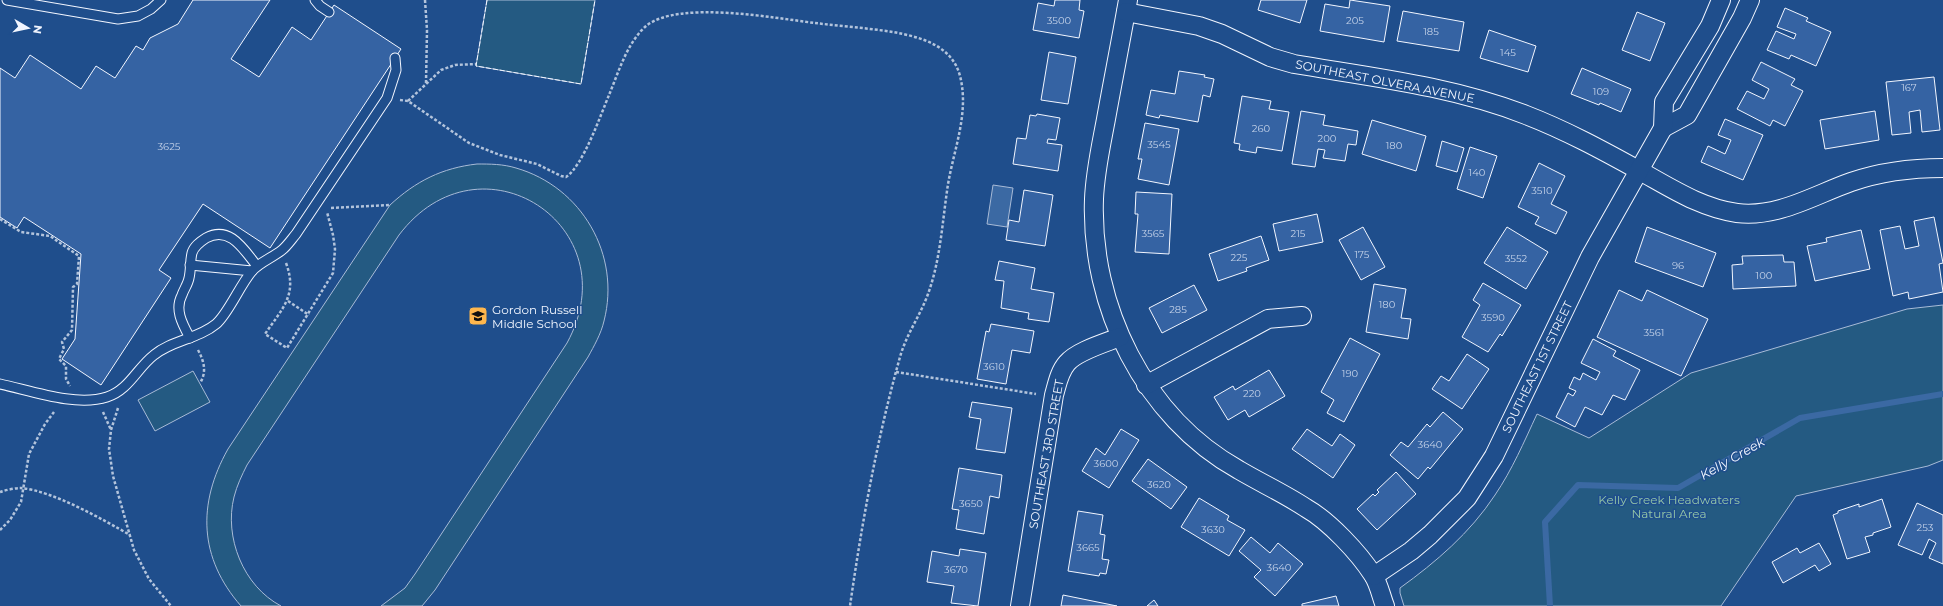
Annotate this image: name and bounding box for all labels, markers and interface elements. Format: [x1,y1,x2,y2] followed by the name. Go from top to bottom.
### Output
[8,8,48,48] north arrow
[1047,14,1072,27] house number: 3500
[1346,14,1364,27] house number: 205
[30,24,45,35] text: N
[1423,25,1439,38] house number: 185
[1500,46,1516,59] house number: 145
[1294,56,1476,106] street label: SOUTHEAST OLVERA AVENUE
[1901,81,1917,94] house number: 167
[1593,85,1609,98] house number: 109
[1252,122,1271,135] house number: 260
[1318,132,1337,145] house number: 200
[1147,138,1171,151] house number: 3545
[1386,139,1403,152] house number: 180
[157,140,181,153] house number: 3625
[1469,166,1486,179] house number: 140
[1531,184,1553,197] house number: 3510
[1142,227,1165,240] house number: 3565
[1291,227,1306,240] house number: 215
[1355,248,1370,261] house number: 175
[1230,251,1248,264] house number: 225
[1505,252,1528,265] house number: 3552
[1672,259,1684,272] house number: 96
[1756,269,1773,282] house number: 100
[1379,298,1396,311] house number: 180
[1499,299,1576,435] street label: SOUTHEAST 1ST STREET
[492,302,583,331] place label: Gordon Russell Middle School
[1169,303,1187,316] house number: 285
[467,305,489,327] school or university icon: Gordon Russell Middle School
[1481,311,1505,324] house number: 3590
[1644,326,1664,339] house number: 3561
[983,360,1005,373] house number: 3610
[1342,367,1359,380] house number: 190
[1025,378,1067,530] street label: SOUTHEAST 3RD STREET
[1243,387,1261,400] house number: 220
[1697,432,1768,483] water label: Kelly Creek
[1418,438,1443,451] house number: 3640
[1094,457,1119,470] house number: 3600
[1147,478,1171,491] house number: 3620
[1598,492,1740,521] park label: Kelly Creek Headwaters Natural Area
[959,497,983,510] house number: 3650
[1917,521,1934,534] house number: 253
[1201,523,1225,536] house number: 3630
[1076,541,1100,554] house number: 3665
[1267,561,1292,574] house number: 3640
[944,563,968,576] house number: 3670

